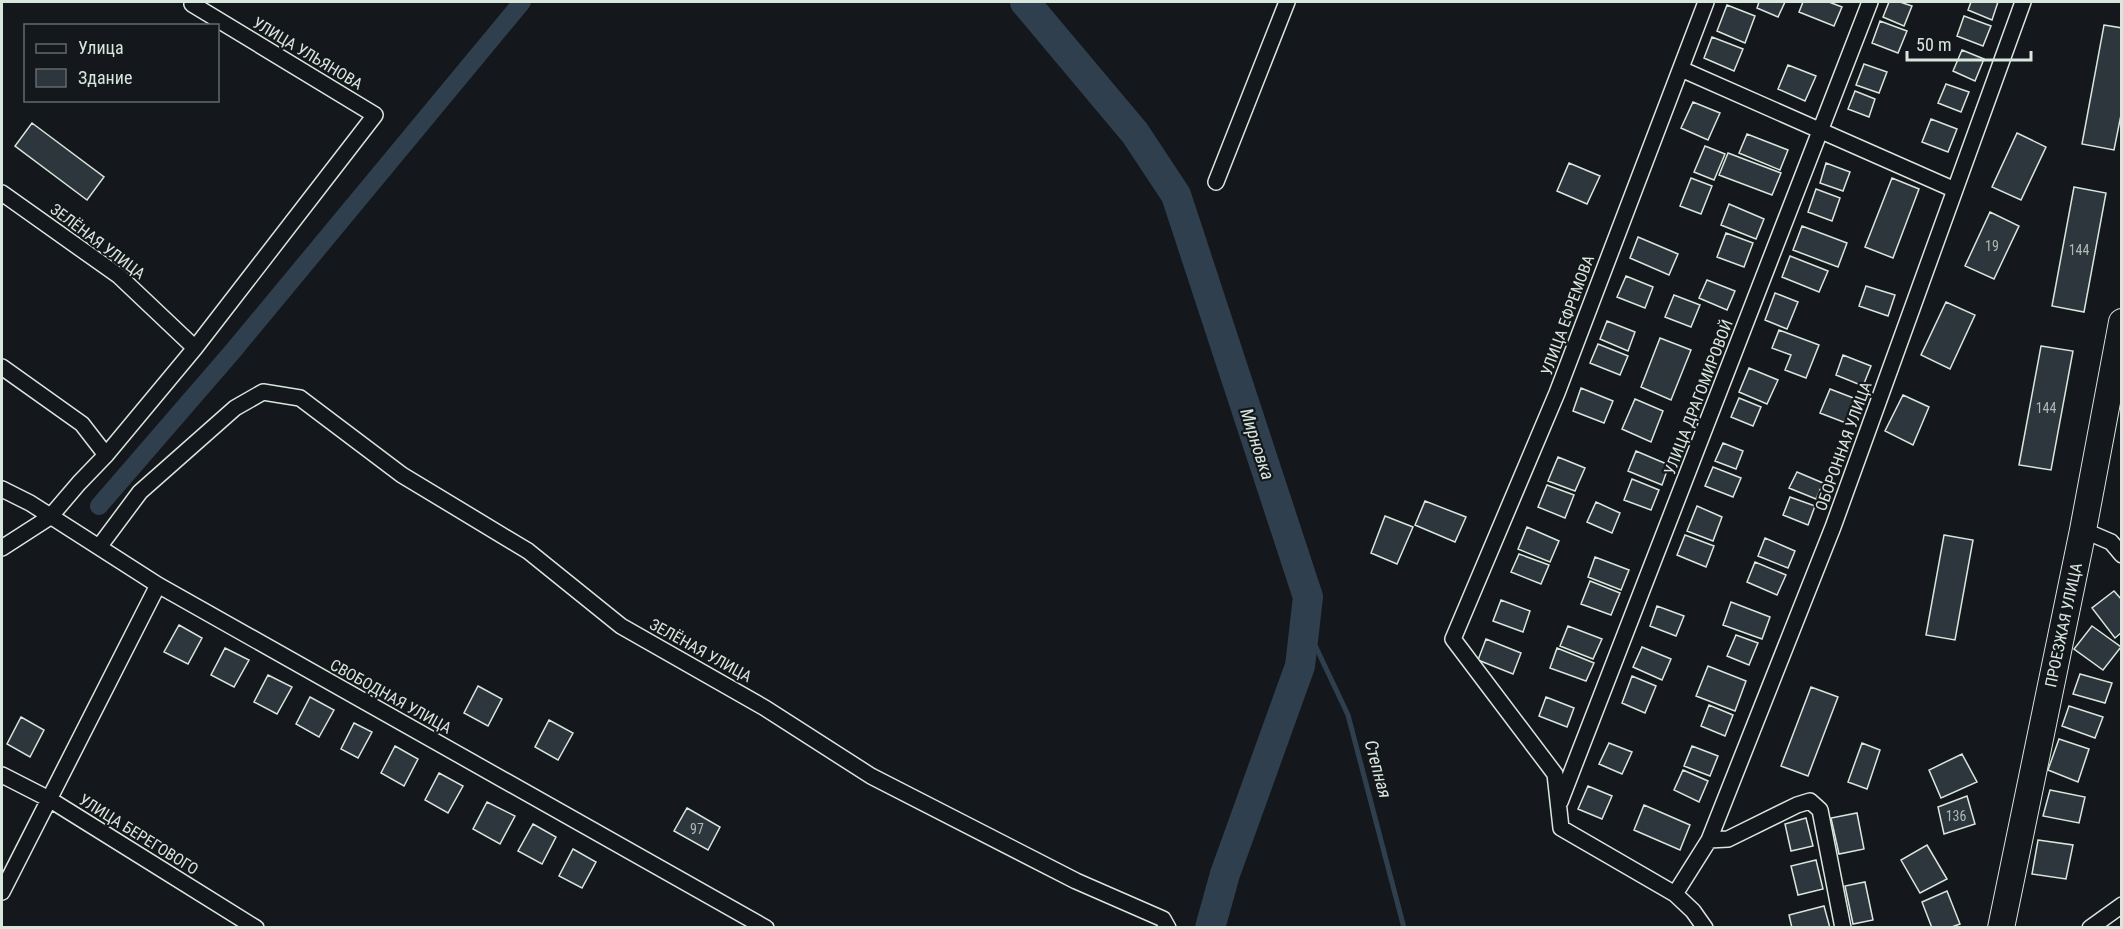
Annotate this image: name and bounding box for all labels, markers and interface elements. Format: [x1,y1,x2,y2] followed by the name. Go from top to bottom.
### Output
[249,13,366,94] street label: УЛИЦА УЛЬЯНОВА
[24,24,219,102] legend
[1907,24,2032,62] scale bar
[1916,34,1951,55] text: 50 m
[78,37,124,58] text: Улица
[78,67,132,88] text: Здание
[47,200,149,283] street label: ЗЕЛЁНАЯ УЛИЦА
[1985,238,1999,254] house number: 19
[2069,242,2089,258] house number: 144
[1537,252,1598,378] street label: УЛИЦА ЕФРЕМОВА
[1660,317,1737,477] street label: УЛИЦА ДРАГОМИРОВОЙ
[1811,379,1876,513] street label: ОБОРОННАЯ УЛИЦА
[2036,400,2056,416] house number: 144
[1236,405,1279,482] water label: Мирновка
[2041,561,2086,689] street label: ПРОЕЗЖАЯ УЛИЦА
[646,615,755,686] street label: ЗЕЛЁНАЯ УЛИЦА
[327,655,455,738] street label: СВОБОДНАЯ УЛИЦА
[1361,737,1396,800] water label: Степная
[76,790,202,879] street label: УЛИЦА БЕРЕГОВОГО
[1946,808,1966,824] house number: 136
[690,821,704,837] house number: 97

